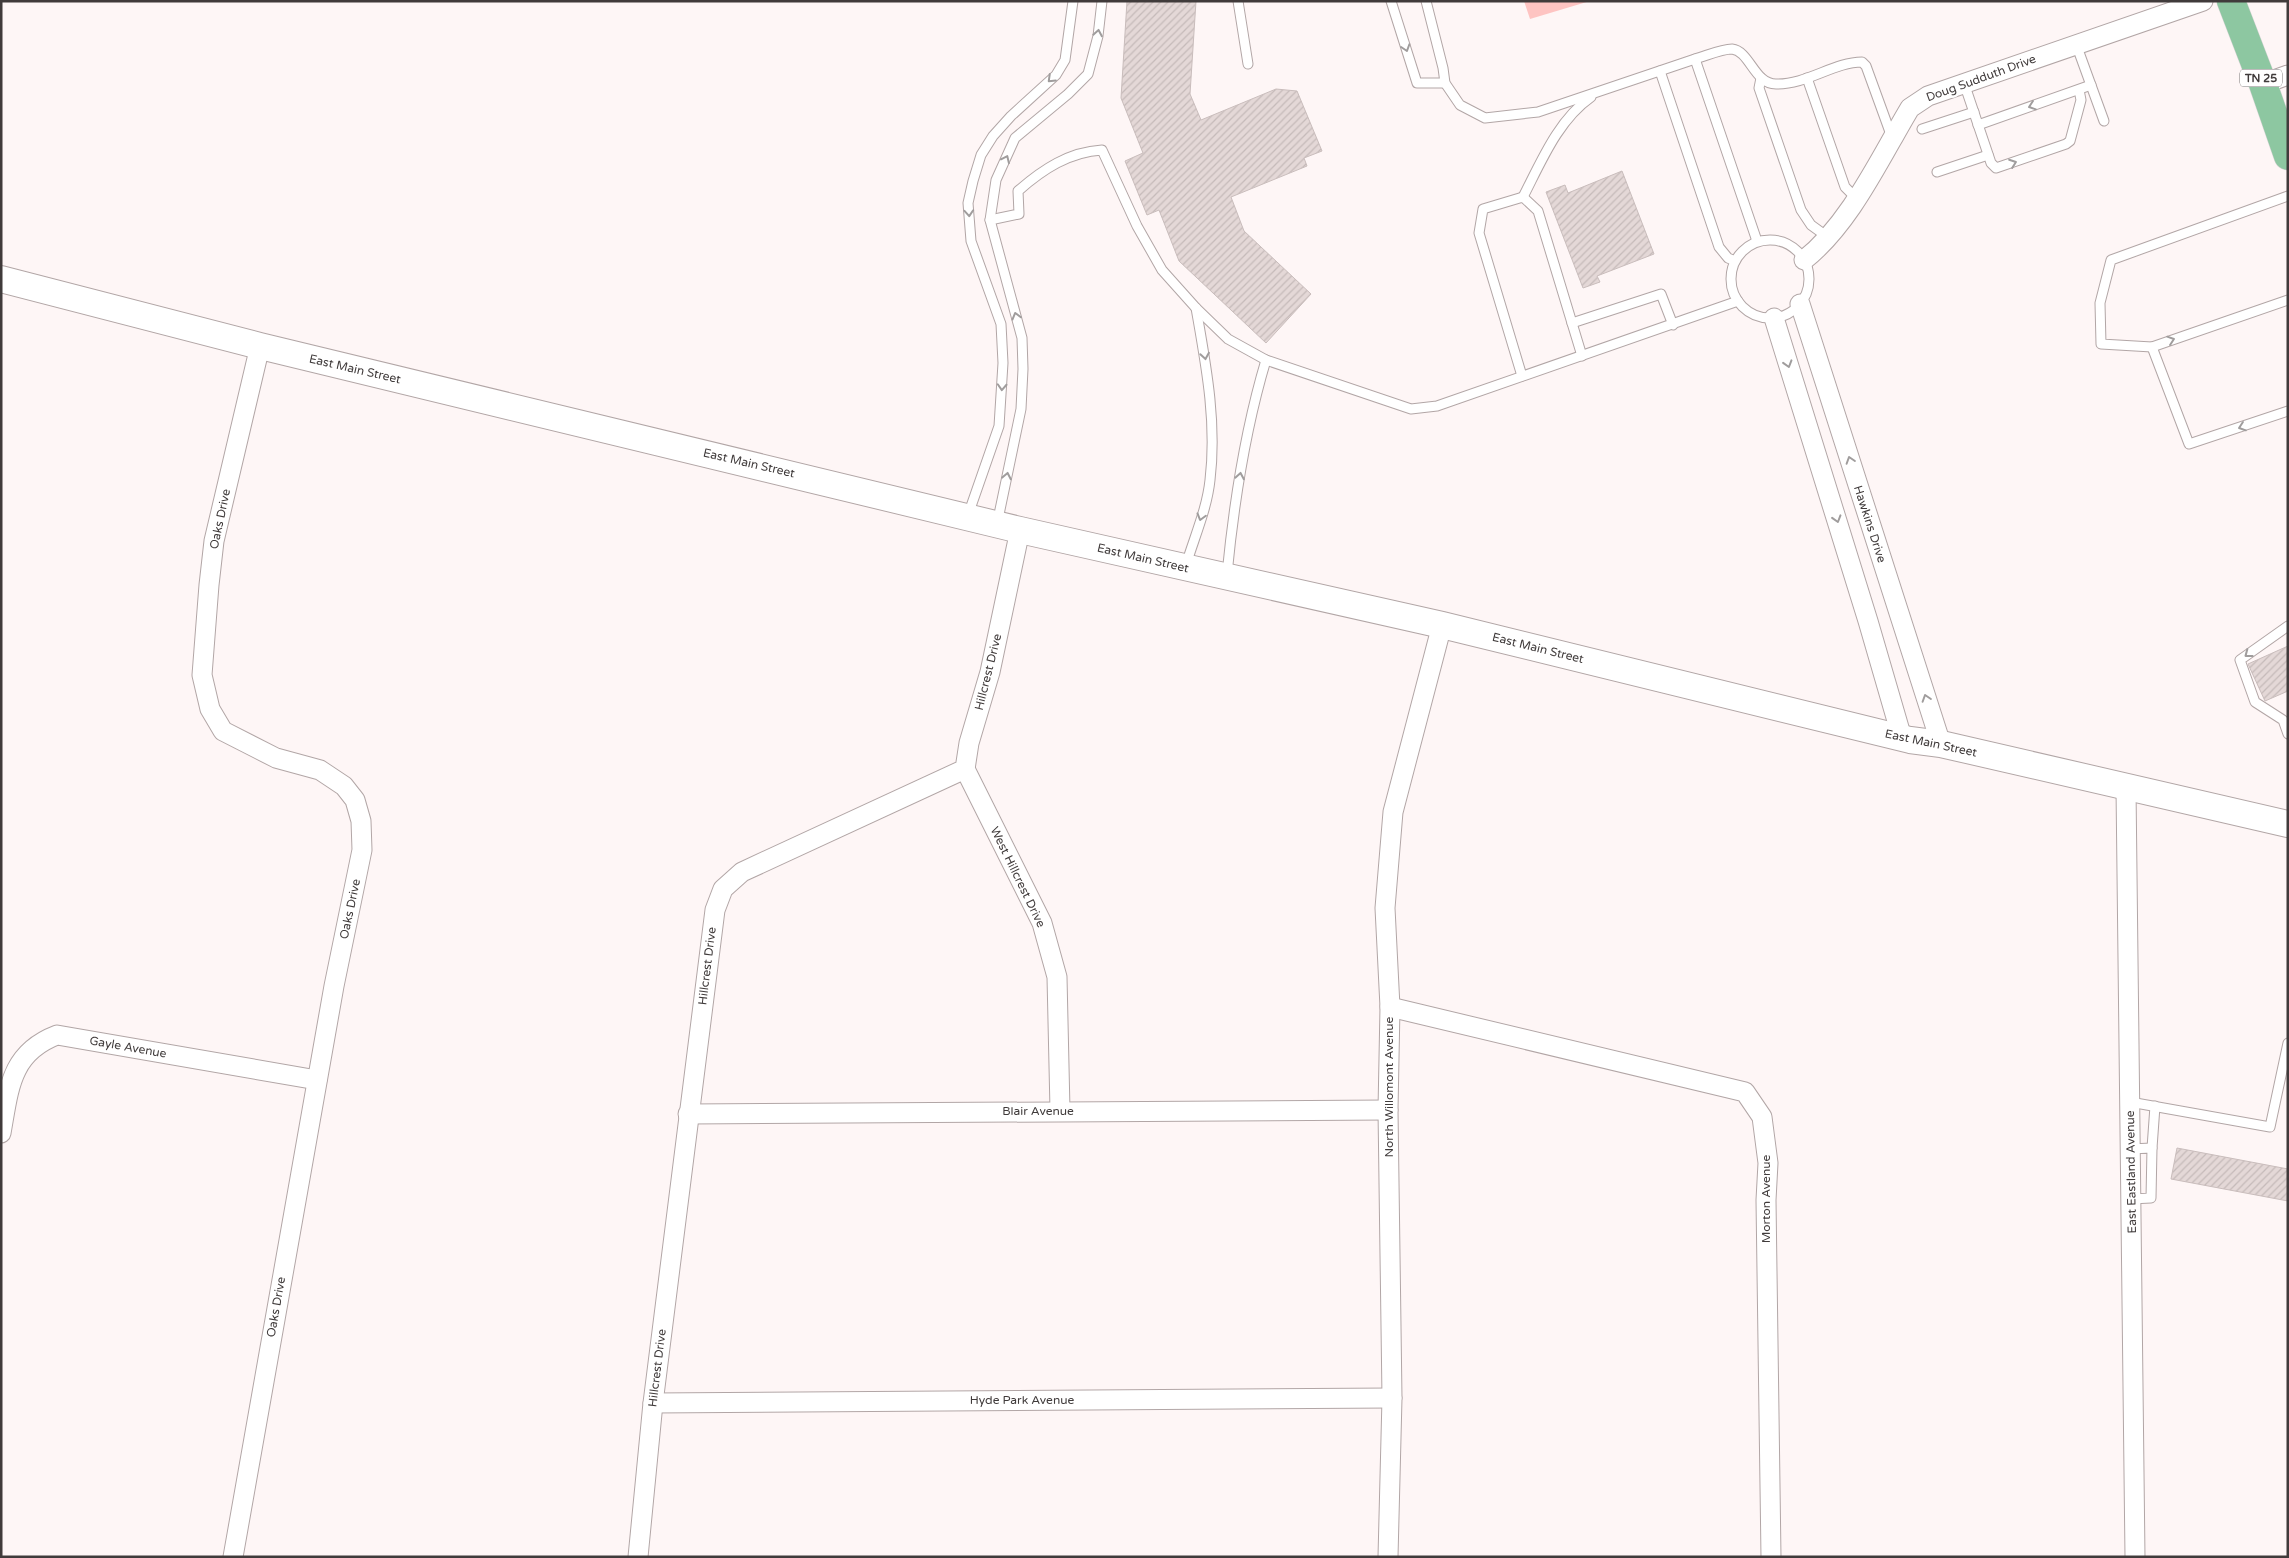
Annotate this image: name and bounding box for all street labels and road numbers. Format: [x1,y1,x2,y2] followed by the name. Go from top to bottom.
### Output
[1924,52,2038,104] street label: Doug Sudduth Drive
[2240,70,2282,86] road number: TN 25
[308,352,403,386] street label: East Main Street
[702,446,797,480] street label: East Main Street
[1851,484,1889,565] street label: Hawkins Drive
[207,487,233,550] street label: Oaks Drive
[1096,541,1191,575] street label: East Main Street
[1491,630,1586,666] street label: East Main Street
[972,632,1004,712] street label: Hillcrest Drive
[1884,726,1979,760] street label: East Main Street
[988,824,1049,930] street label: West Hillcrest Drive
[337,877,363,940] street label: Oaks Drive
[695,926,719,1006] street label: Hillcrest Drive
[1382,1016,1396,1157] street label: North Willomont Avenue
[88,1033,168,1061] street label: Gayle Avenue
[1002,1104,1074,1118] street label: Blair Avenue
[2123,1110,2139,1234] street label: East Eastland Avenue
[1759,1155,1773,1243] street label: Morton Avenue
[264,1275,288,1338] street label: Oaks Drive
[645,1328,669,1408] street label: Hillcrest Drive
[970,1393,1074,1407] street label: Hyde Park Avenue

